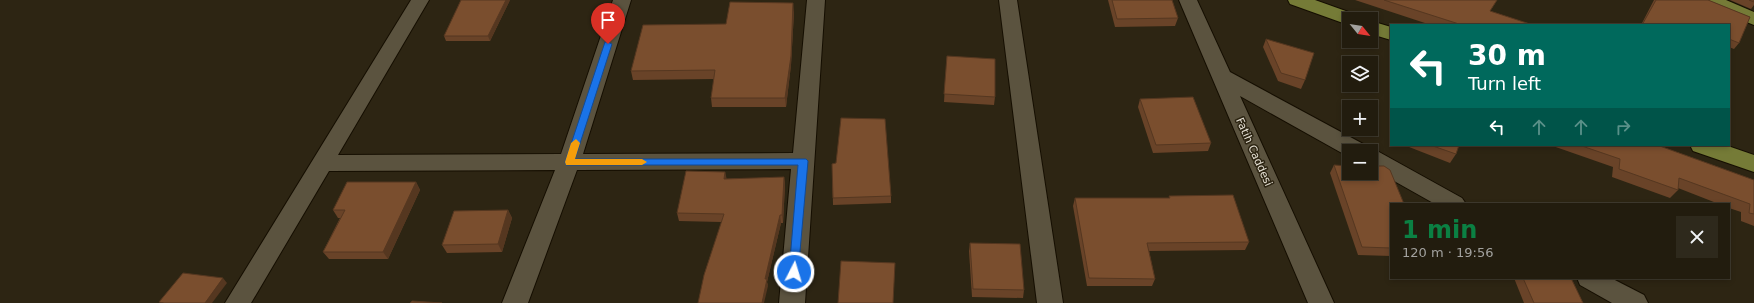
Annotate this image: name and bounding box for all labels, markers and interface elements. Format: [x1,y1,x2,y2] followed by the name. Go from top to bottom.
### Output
[591,3,625,44] pin
[597,9,619,31] icon: arrive
[1342,12,1378,48] north arrow
[1342,12,1378,180] map controls
[1468,39,1546,72] text: 30 m
[1402,40,1454,92] icon: left
[1342,56,1378,92] button: layers
[1468,73,1541,94] text: Turn left
[1342,100,1378,136] button: +
[1233,116,1275,188] street label: Fatih Caddesi
[1486,116,1508,138] icon: left
[1528,116,1550,138] icon: ahead
[1570,116,1592,138] icon: ahead
[1612,116,1634,138] icon: right
[1342,144,1378,180] button: −
[1402,216,1477,244] text: 1 min
[1676,216,1718,258] button: close
[1402,245,1493,260] text: 120 m · 19:56
[773,251,815,293] position arrow

